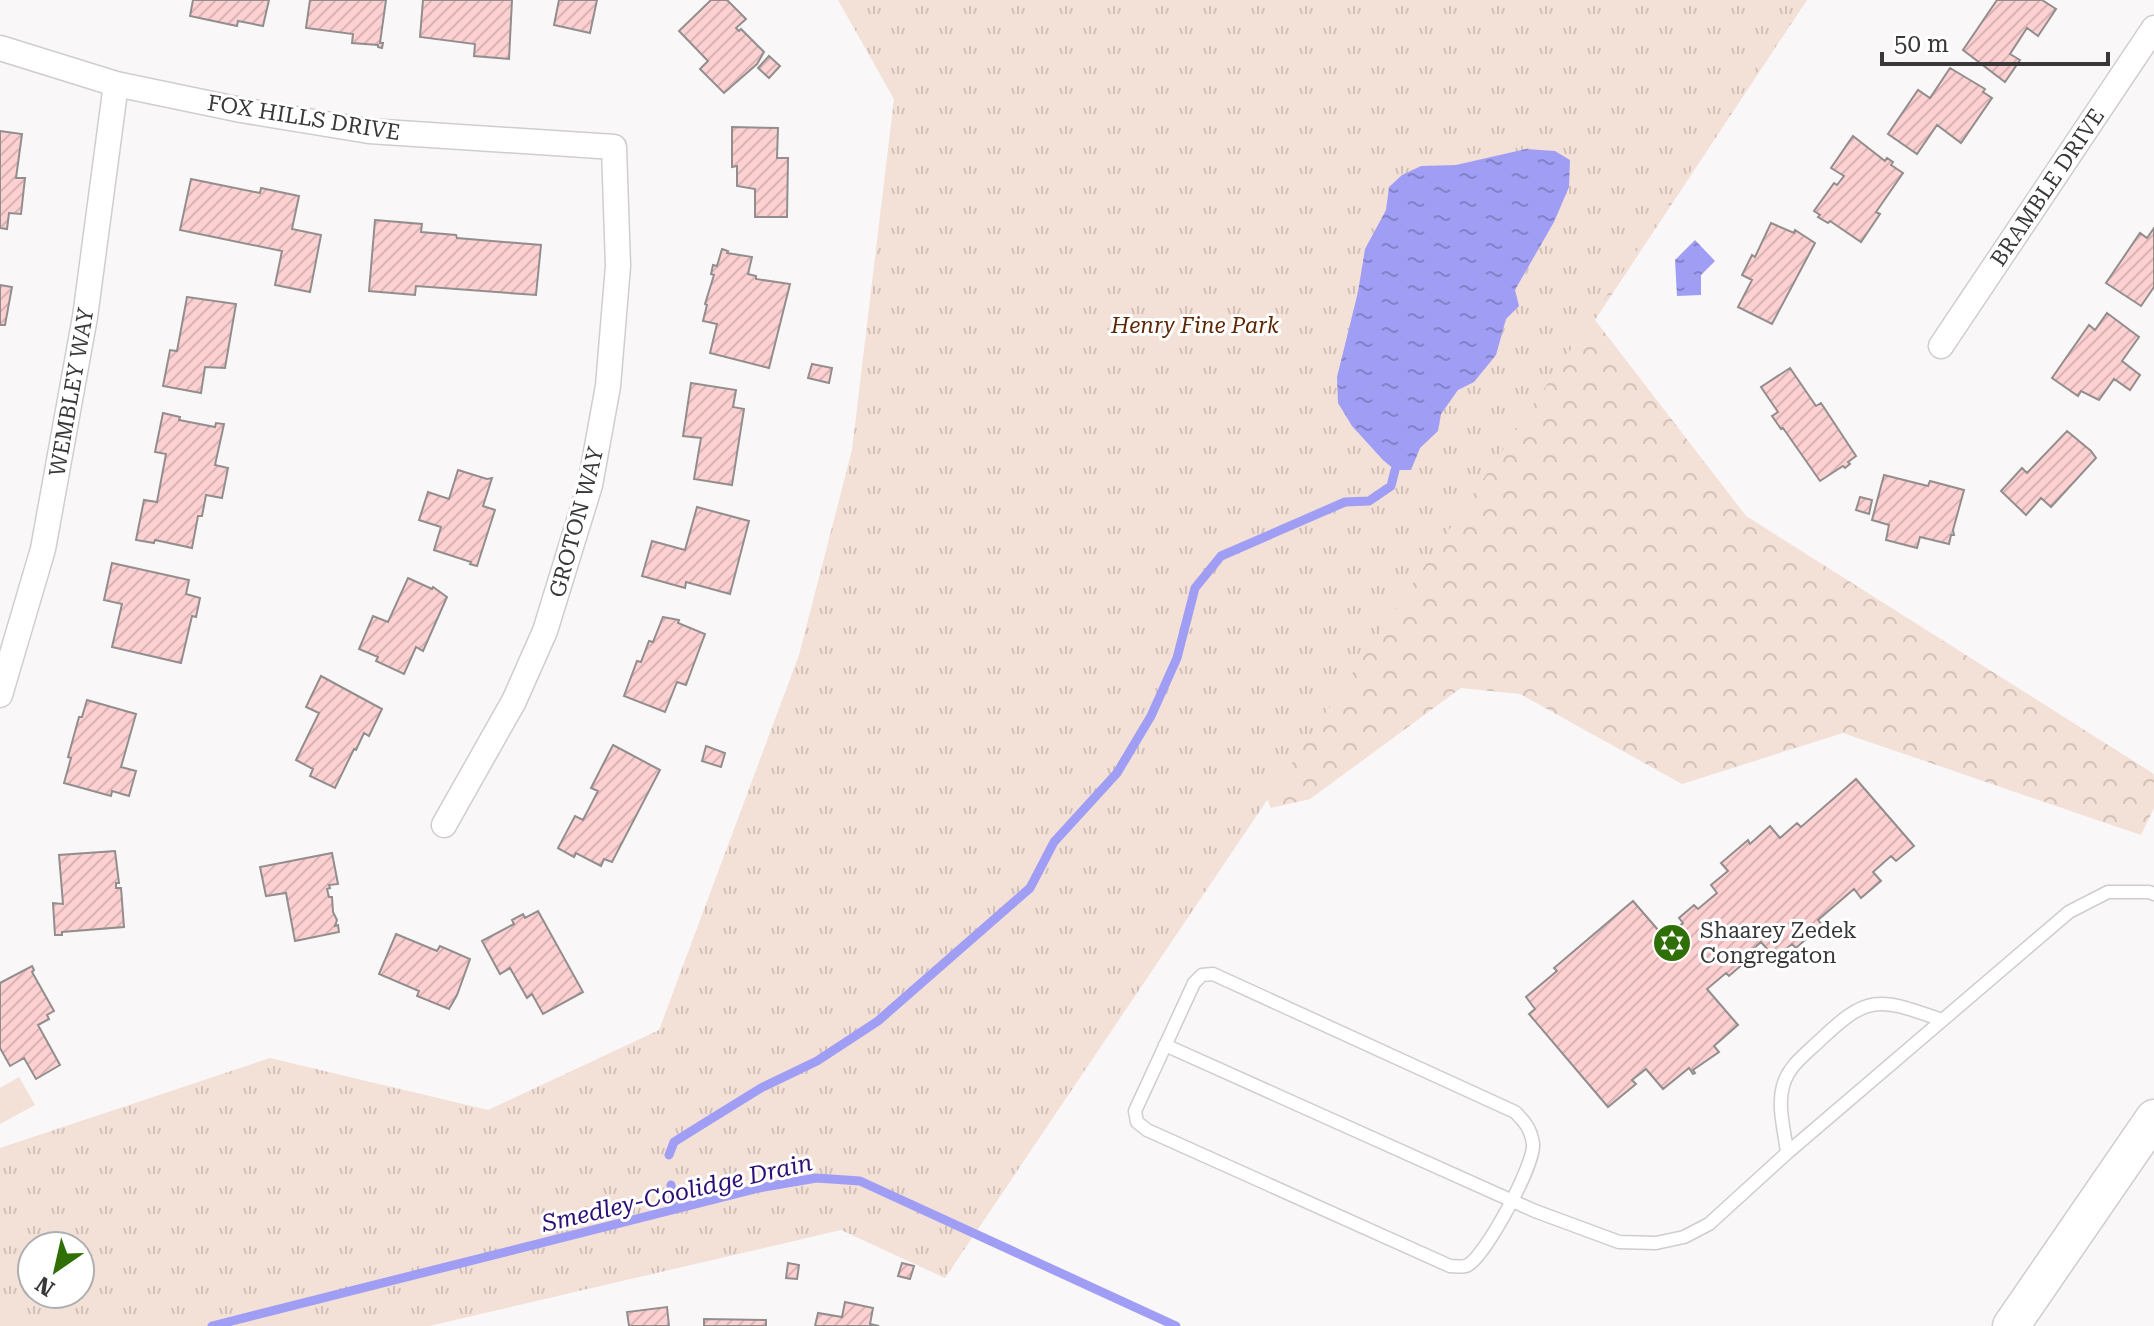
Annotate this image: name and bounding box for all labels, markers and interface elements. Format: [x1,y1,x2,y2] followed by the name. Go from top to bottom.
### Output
[1882,16,2108,66] scale bar
[1894,30,1949,58] text: 50 m
[206,90,402,145] street label: FOX HILLS DRIVE
[1985,104,2109,271] street label: BRAMBLE DRIVE
[44,306,99,478] street label: WEMBLEY WAY
[1110,313,1279,338] park label: Henry Fine Park
[544,444,609,600] street label: GROTON WAY
[1700,918,1857,968] place label: Shaarey Zedek Congregaton
[1651,922,1693,964] synagogue icon: Shaarey Zedek Congregaton
[538,1148,815,1238] water label: Smedley-Coolidge Drain
[16,1230,96,1310] north arrow
[31,1271,59,1301] text: N

